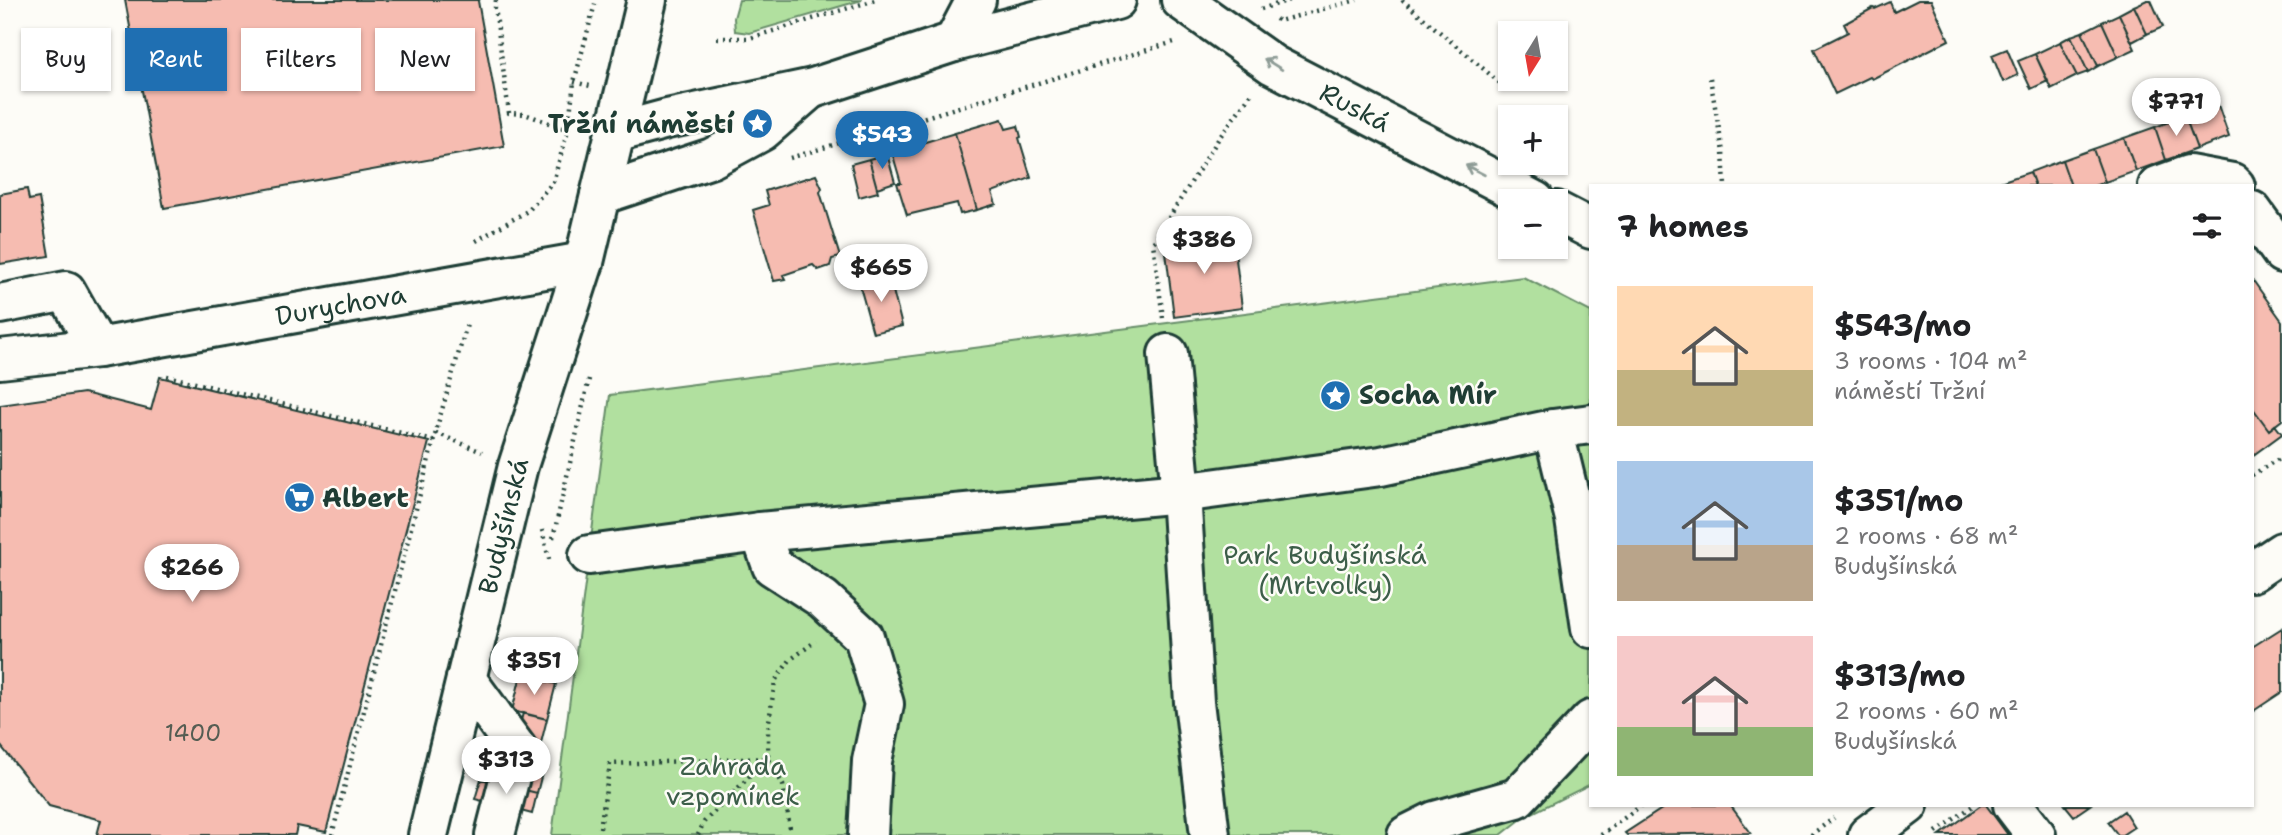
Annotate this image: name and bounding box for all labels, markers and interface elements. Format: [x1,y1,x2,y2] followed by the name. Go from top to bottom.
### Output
[1498,21,1568,91] north arrow
[1498,21,1568,259] map controls
[21,28,111,91] chip: Buy
[125,28,227,91] chip: Rent
[241,28,361,91] chip: Filters
[375,28,475,91] chip: New
[1264,57,1284,71] one-way arrow
[1314,74,1396,140] street label: Ruská
[2135,78,2217,138] pin: $771
[2148,86,2204,116] text: $771
[1498,105,1568,175] button: +
[548,106,735,141] place label: Tržní náměstí
[740,107,774,141] place icon: Tržní náměstí
[841,111,923,171] pin: $543
[851,119,913,149] text: $543
[1465,163,1485,177] one-way arrow
[1498,189,1568,259] button: −
[1617,206,1749,247] text: 7 homes
[2188,207,2226,245] icon: filters
[1163,216,1245,276] pin: $386
[1172,224,1236,254] text: $386
[840,244,922,304] pin: $665
[850,252,912,282] text: $665
[273,276,408,333] street label: Durychova
[1834,305,1971,346] text: $543/mo
[1673,314,1757,398] icon: home
[1834,346,2027,376] text: 3 rooms · 104 m²
[1834,376,1985,406] text: náměstí Tržní
[1359,377,1497,412] place label: Socha Mír
[1319,378,1353,412] place icon: Socha Mír
[469,454,536,598] street label: Budyšínská
[322,480,409,515] place label: Albert
[1834,480,1964,521] text: $351/mo
[282,481,316,515] supermarket icon: Albert
[1673,489,1757,573] icon: home
[1834,521,2018,551] text: 2 rooms · 68 m²
[1223,537,1427,602] park label: Park Budyšínská (Mrtvolky)
[151,544,233,604] pin: $266
[1834,551,1957,581] text: Budyšínská
[160,552,224,582] text: $266
[493,638,575,697] pin: $351
[506,645,562,675] text: $351
[1834,655,1966,696] text: $313/mo
[1673,664,1757,748] icon: home
[1834,696,2019,726] text: 2 rooms · 60 m²
[165,718,221,748] house number: 1400
[1834,726,1957,756] text: Budyšínská
[465,736,547,796] pin: $313
[478,744,534,774] text: $313
[666,748,800,813] park label: Zahrada vzpomínek

